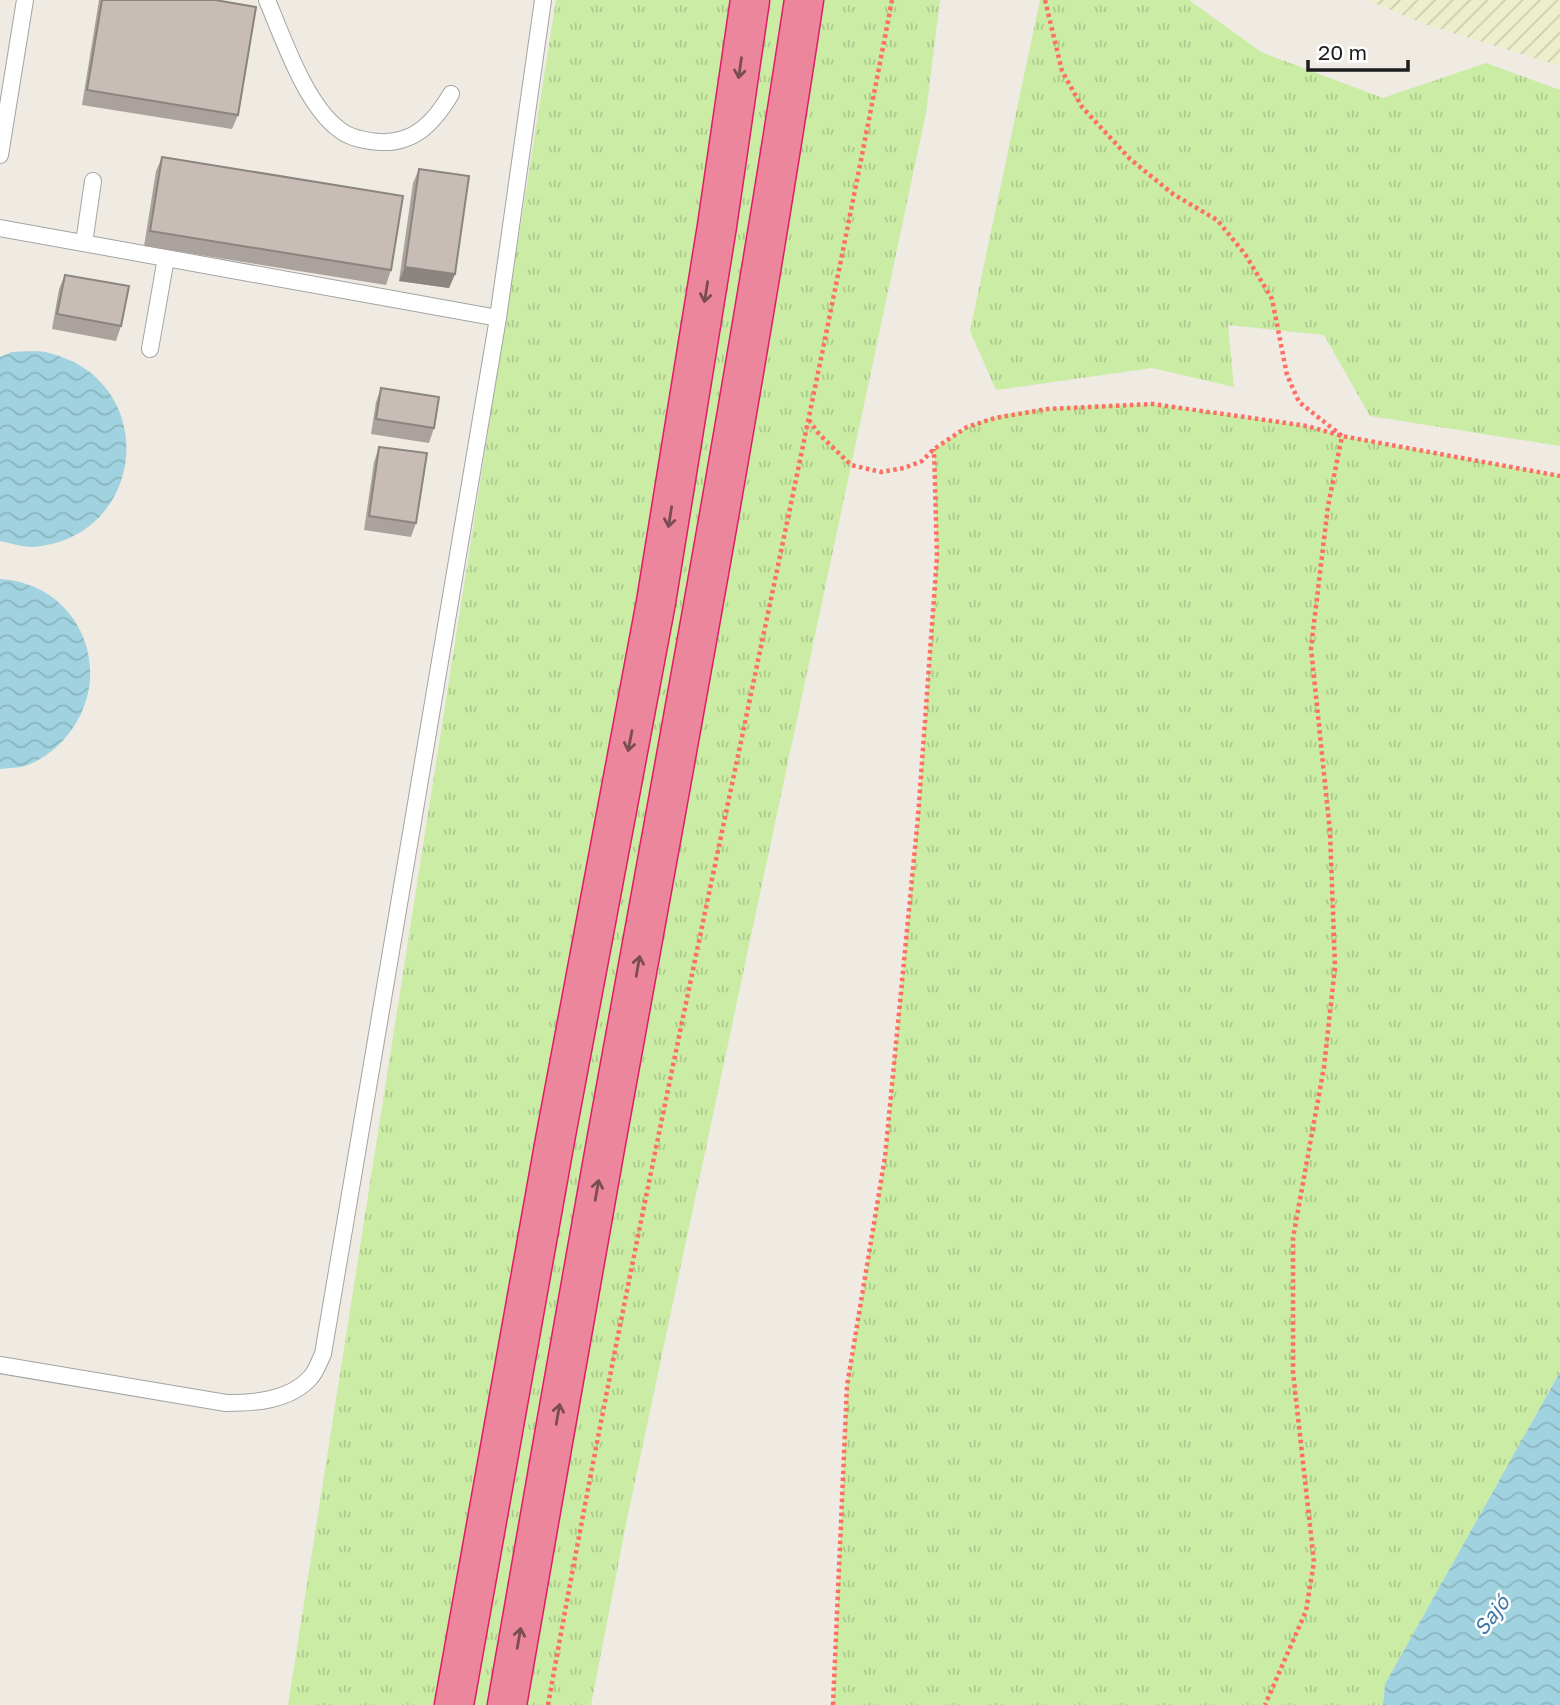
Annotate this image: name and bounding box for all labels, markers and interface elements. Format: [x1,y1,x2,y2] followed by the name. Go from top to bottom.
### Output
[1308,28,1408,72] scale bar
[1318,39,1367,65] text: 20 m
[733,56,746,78] one-way arrow
[699,281,712,303] one-way arrow
[663,505,676,528] one-way arrow
[623,729,636,752] one-way arrow
[632,955,645,978] one-way arrow
[591,1179,605,1202] one-way arrow
[552,1403,565,1426] one-way arrow
[1467,1588,1516,1640] water label: Sajó
[513,1627,526,1650] one-way arrow

